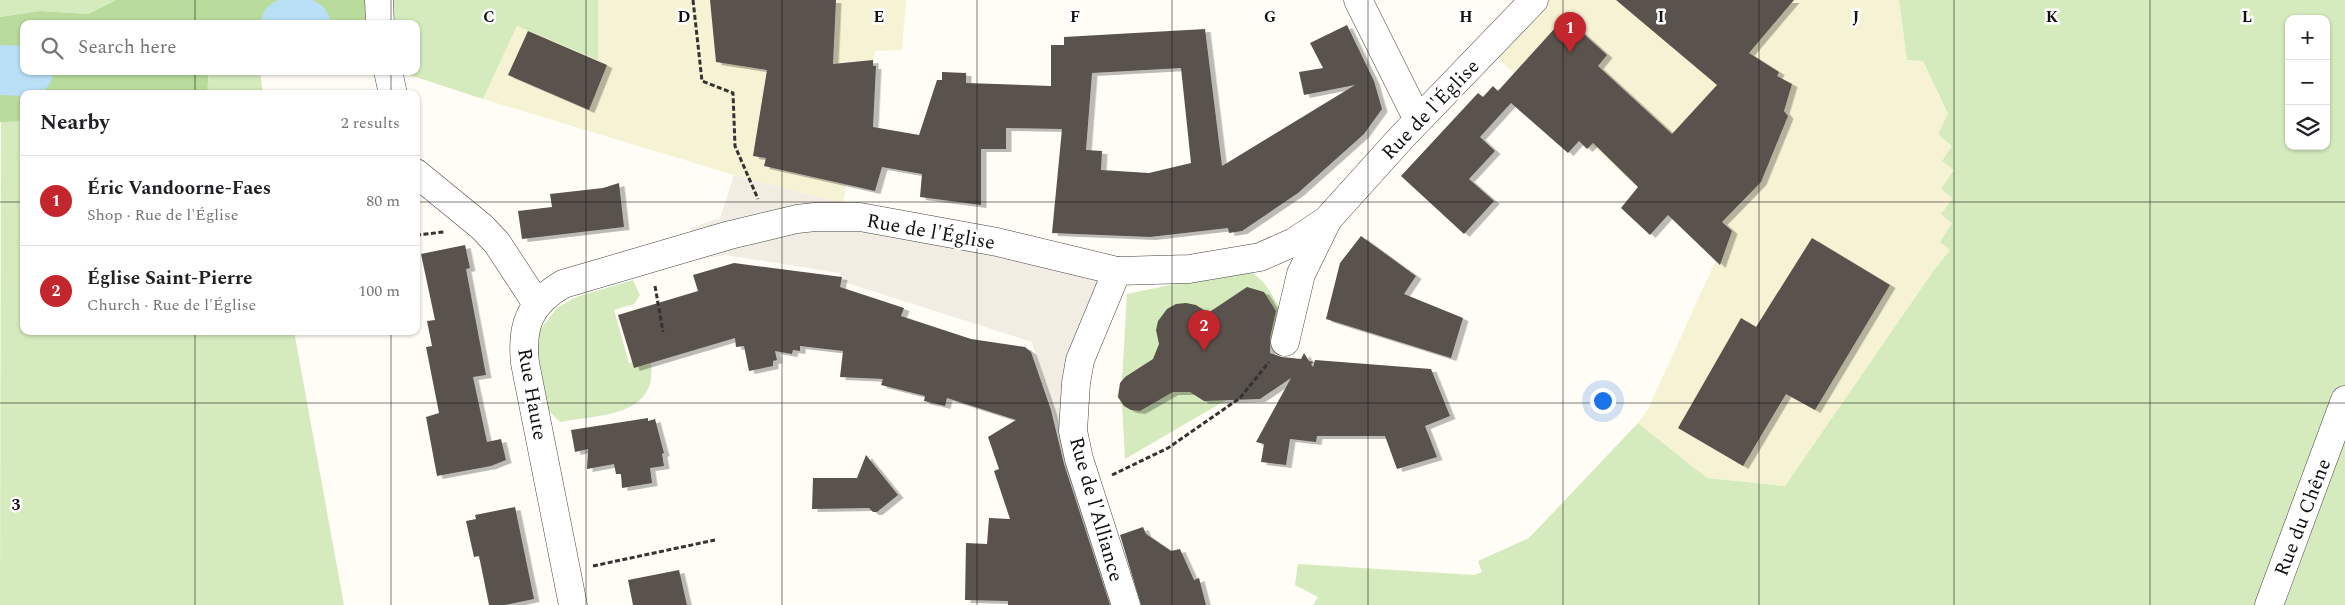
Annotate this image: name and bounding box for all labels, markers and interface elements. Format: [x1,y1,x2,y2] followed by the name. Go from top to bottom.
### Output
[483,5,495,29] text: C
[678,5,691,29] text: D
[874,5,884,29] text: E
[1070,5,1080,29] text: F
[1264,5,1276,29] text: G
[1459,5,1473,29] text: H
[1658,5,1664,29] text: I
[1853,5,1860,29] text: J
[2046,5,2059,29] text: K
[2242,5,2252,29] text: L
[1554,12,1586,53] pin: 1
[2285,15,2330,150] map controls
[2285,15,2330,60] button: +
[20,20,420,75] search box
[78,33,177,62] text: Search here
[38,34,66,62] icon: search
[1375,52,1487,167] street label: Rue de l'Église
[2285,60,2330,105] button: −
[2285,105,2330,150] button: layers
[40,107,110,139] text: Nearby
[341,111,400,135] text: 2 results
[87,174,271,203] text: Éric Vandoorne-Faes
[52,189,60,213] text: 1
[366,189,400,213] text: 80 m
[87,203,239,227] text: Shop · Rue de l'Église
[864,206,997,258] street label: Rue de l'Église
[87,264,252,293] text: Église Saint-Pierre
[52,279,60,303] text: 2
[358,279,400,303] text: 100 m
[87,293,256,317] text: Church · Rue de l'Église
[1188,310,1220,351] pin: 2
[509,346,555,443] street label: Rue Haute
[1590,388,1616,414] your location
[1061,433,1131,585] street label: Rue de l'Alliance
[2267,454,2339,580] street label: Rue du Chêne
[12,493,21,517] text: 3

